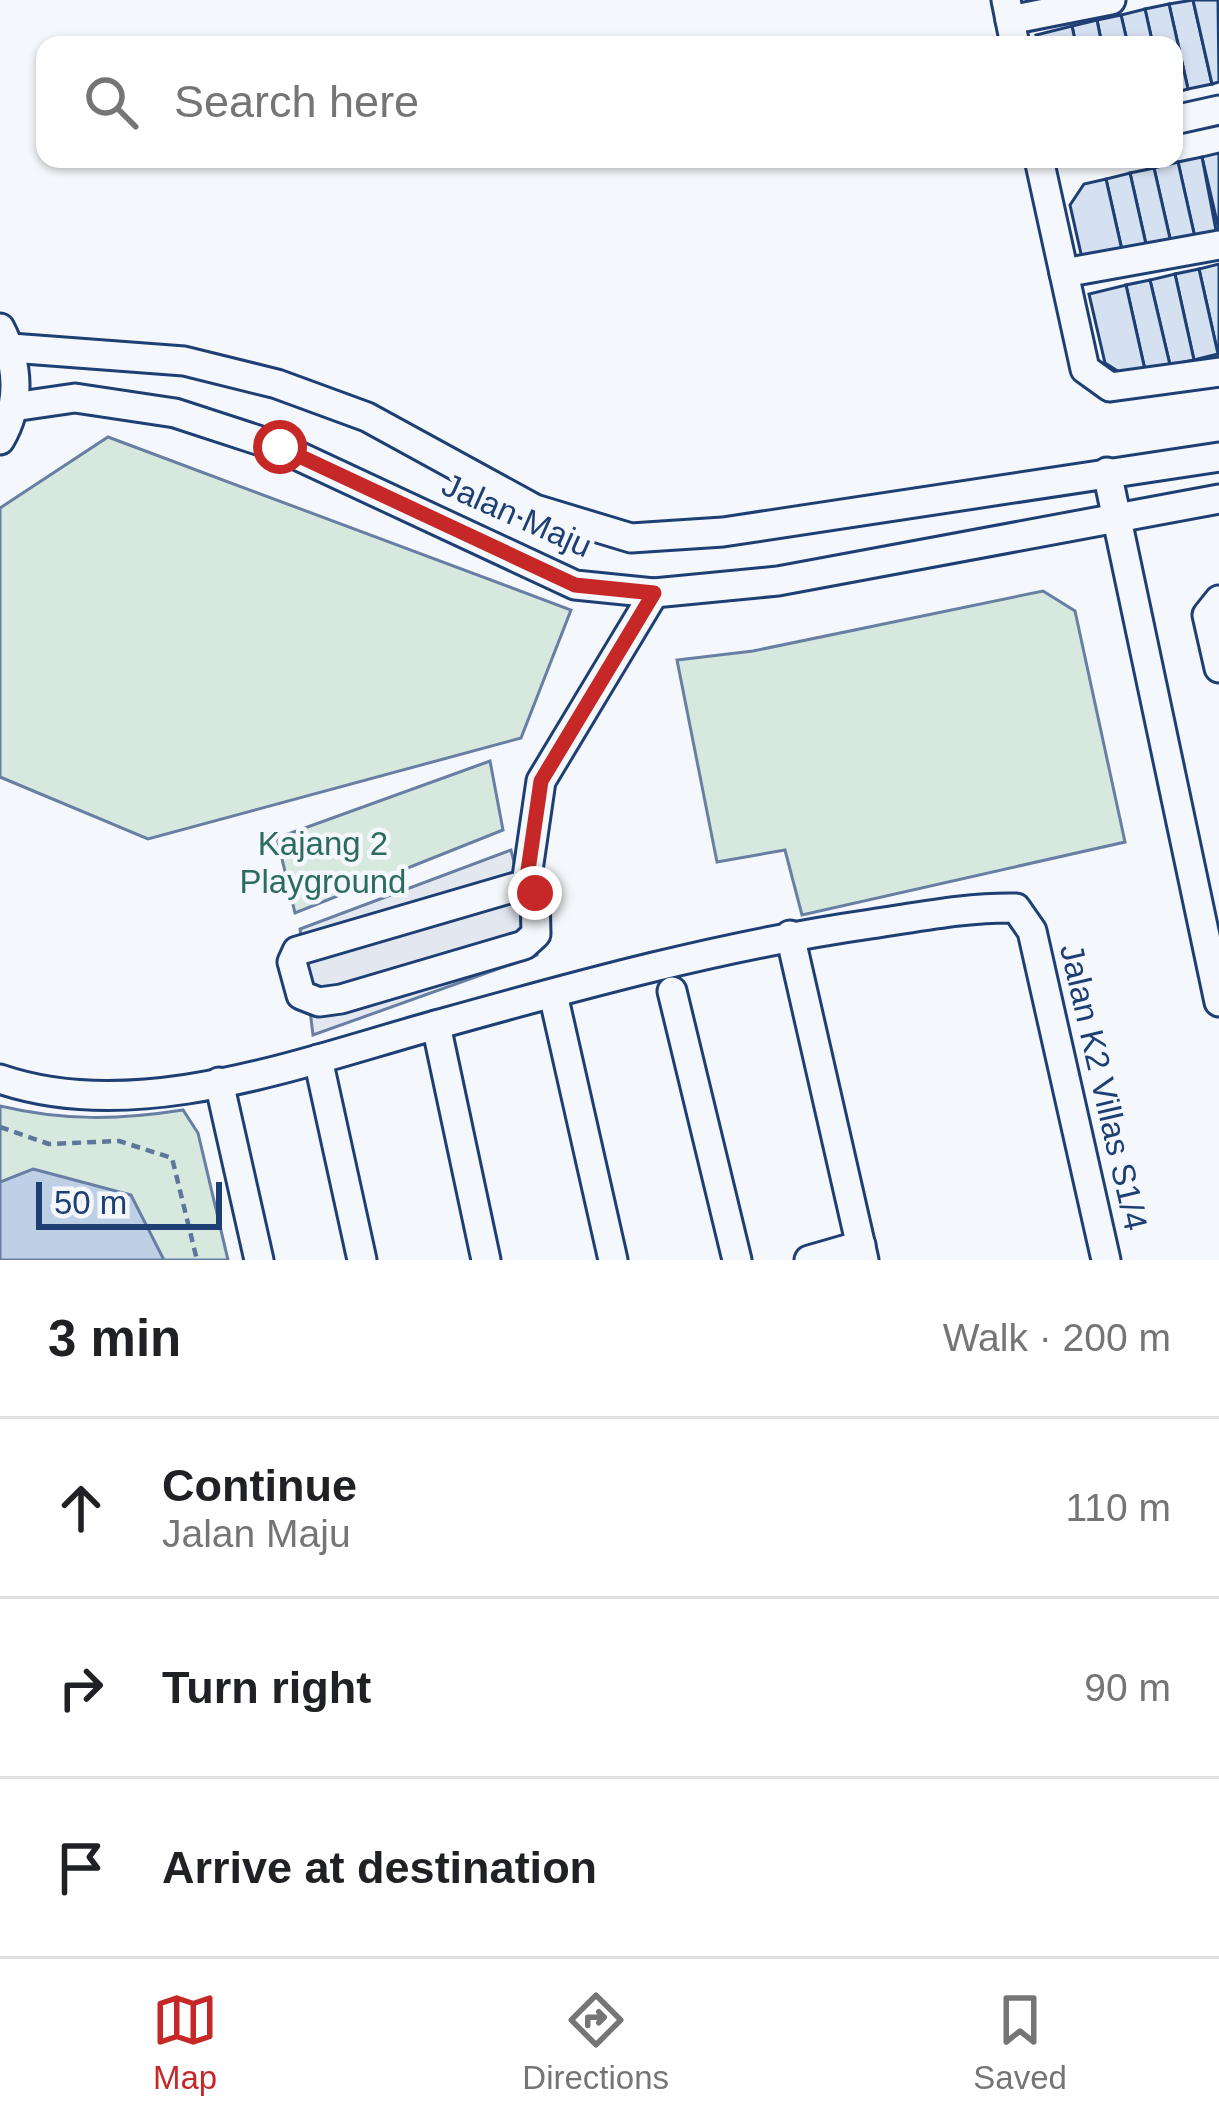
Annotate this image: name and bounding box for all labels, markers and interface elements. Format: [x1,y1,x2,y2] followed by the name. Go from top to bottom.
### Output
[36,36,1183,168] search box
[78,69,144,135] icon: search
[174,76,419,127] text: Search here
[253,420,307,474] route start
[437,466,597,564] street label: Jalan Maju
[240,825,406,900] park label: Kajang 2 Playground
[508,866,562,920] route end
[1053,940,1155,1234] street label: Jalan K2 Villas S1/4
[36,1176,222,1229] scale bar
[54,1184,127,1221] text: 50 m
[48,1310,181,1367] text: 3 min
[943,1316,1171,1359] text: Walk · 200 m
[162,1460,357,1511] text: Continue
[48,1475,114,1541] icon: ahead
[1066,1486,1171,1529] text: 110 m
[162,1512,351,1555] text: Jalan Maju
[48,1655,114,1721] icon: right
[162,1662,371,1713] text: Turn right
[1084,1666,1171,1709] text: 90 m
[48,1835,114,1901] icon: arrive
[162,1842,597,1893] text: Arrive at destination
[152,1987,218,2097] tab: Map
[522,1987,669,2097] tab: Directions
[973,1987,1067,2097] tab: Saved

